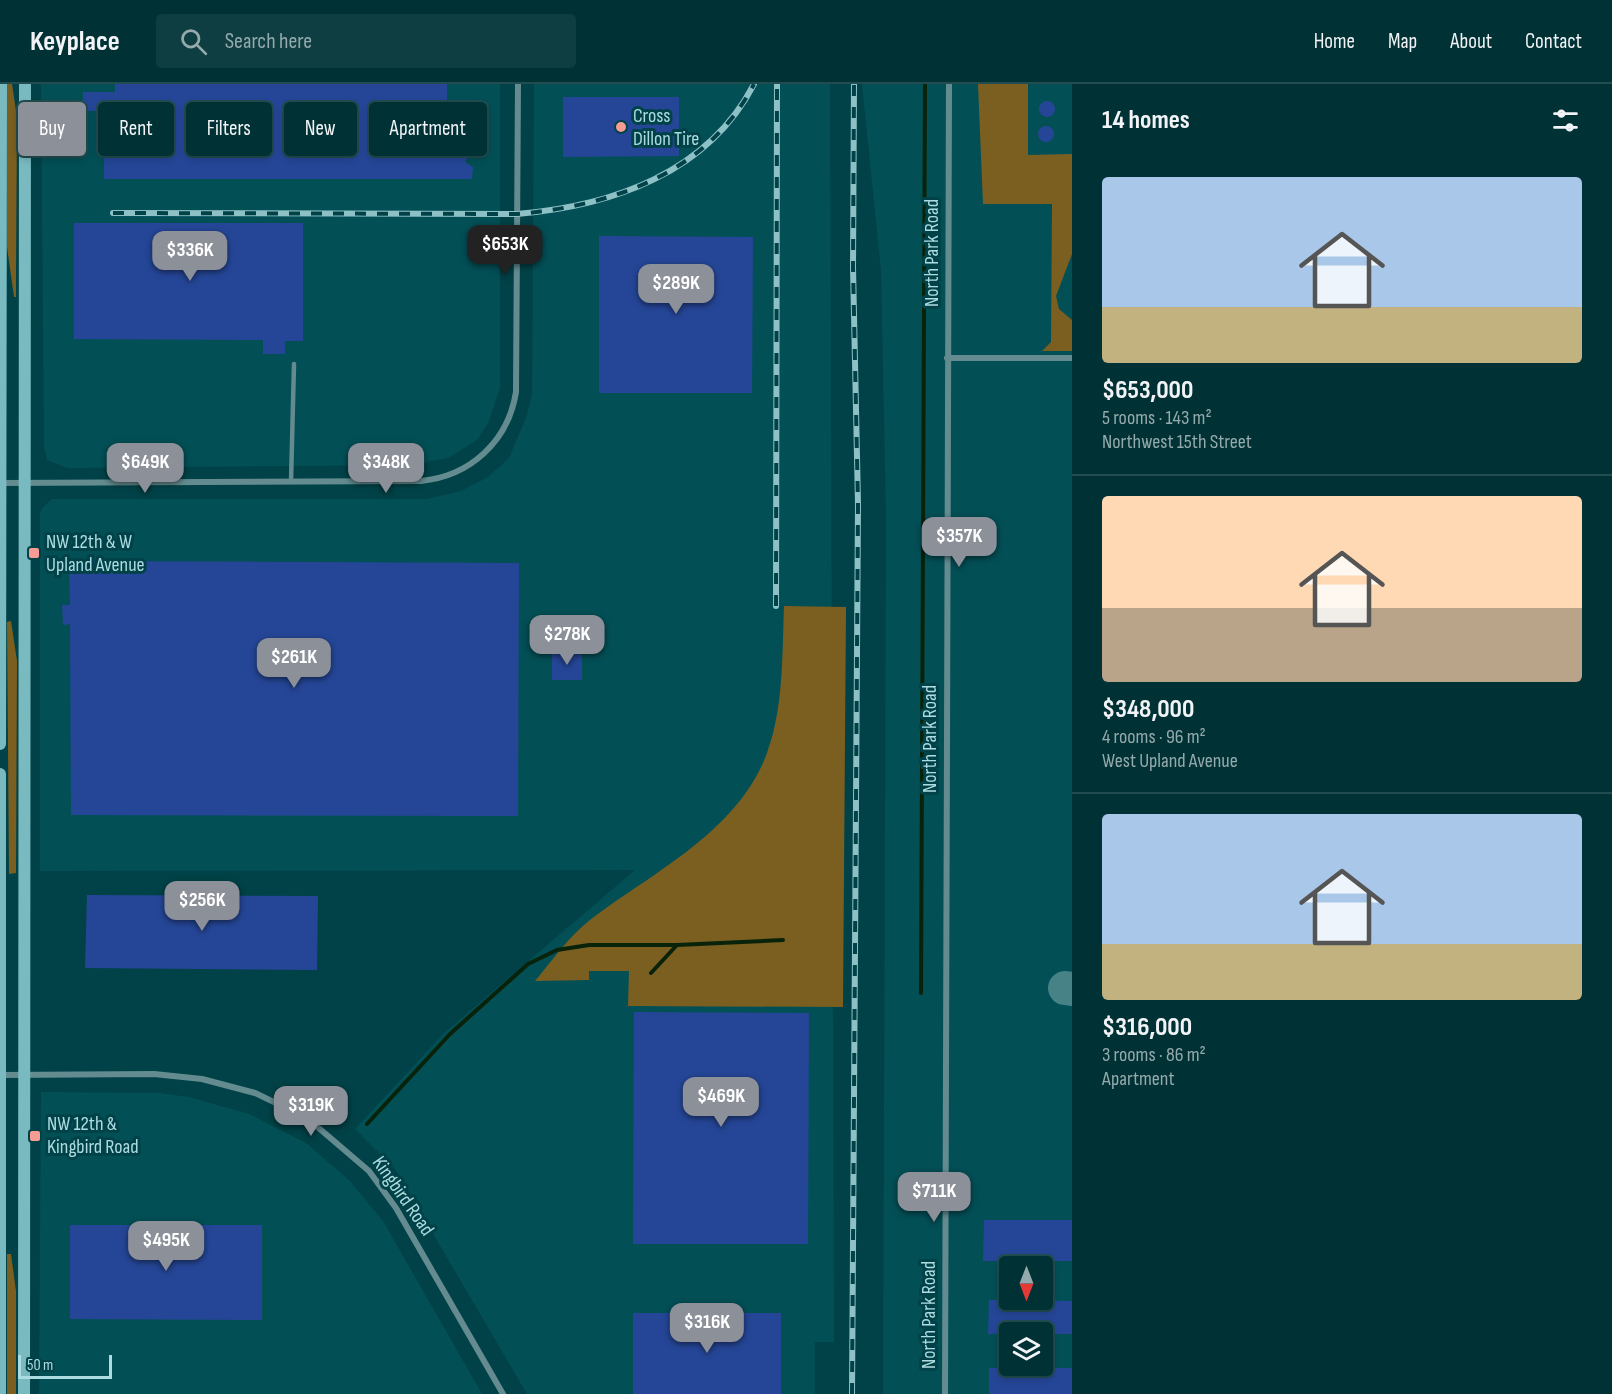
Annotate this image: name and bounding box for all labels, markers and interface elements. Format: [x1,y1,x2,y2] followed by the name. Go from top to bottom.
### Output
[156,14,576,68] search box
[30,25,120,58] text: Keyplace
[177,25,210,58] icon: search
[225,28,312,55] text: Search here
[1314,29,1355,54] text: Home
[1388,29,1417,54] text: Map
[1450,29,1492,54] text: About
[1525,29,1582,54] text: Contact
[18,102,86,156] chip: Buy
[98,102,174,156] chip: Rent
[186,102,272,156] chip: Filters
[284,102,357,156] chip: New
[369,102,487,156] chip: Apartment
[633,104,699,151] place label: Cross Dillon Tire
[1549,104,1582,137] icon: filters
[1102,105,1190,136] text: 14 homes
[614,120,628,134] marker: Cross Dillon Tire
[920,199,944,307] street label: North Park Road
[1288,216,1396,324] icon: home
[463,225,547,276] pin: $653K
[148,231,232,282] pin: $336K
[481,232,529,256] text: $653K
[166,238,214,262] text: $336K
[634,264,718,315] pin: $289K
[652,271,700,295] text: $289K
[1102,375,1193,406] text: $653,000
[1102,406,1212,430] text: 5 rooms · 143 m²
[1102,430,1252,454] text: Northwest 15th Street
[103,443,187,494] pin: $649K
[344,443,428,494] pin: $348K
[121,450,169,474] text: $649K
[362,450,410,474] text: $348K
[917,517,1001,568] pin: $357K
[936,524,982,548] text: $357K
[46,530,145,577] place label: NW 12th & W Upland Avenue
[1288,535,1396,643] icon: home
[27,546,41,560] marker: NW 12th & W Upland Avenue
[525,615,609,666] pin: $278K
[544,622,590,646] text: $278K
[252,638,336,689] pin: $261K
[271,645,317,669] text: $261K
[918,685,942,793] street label: North Park Road
[1102,694,1194,725] text: $348,000
[1102,725,1206,749] text: 4 rooms · 96 m²
[1102,749,1238,773] text: West Upland Avenue
[1288,853,1396,961] icon: home
[160,881,244,932] pin: $256K
[178,888,226,912] text: $256K
[1102,1012,1192,1043] text: $316,000
[1102,1043,1206,1067] text: 3 rooms · 86 m²
[1102,1067,1175,1091] text: Apartment
[679,1077,763,1128] pin: $469K
[697,1084,745,1108] text: $469K
[269,1086,353,1137] pin: $319K
[288,1093,334,1117] text: $319K
[47,1112,139,1159] place label: NW 12th & Kingbird Road
[28,1129,42,1143] marker: NW 12th & Kingbird Road
[367,1152,439,1240] street label: Kingbird Road
[892,1172,976,1223] pin: $711K
[912,1179,956,1203] text: $711K
[124,1221,208,1272] pin: $495K
[142,1228,190,1252] text: $495K
[999,1256,1053,1310] north arrow
[999,1256,1053,1376] map controls
[917,1261,941,1369] street label: North Park Road
[665,1303,749,1354] pin: $316K
[684,1310,730,1334] text: $316K
[999,1322,1053,1376] button: layers
[18,1352,112,1380] scale bar
[27,1356,53,1375] text: 50 m

